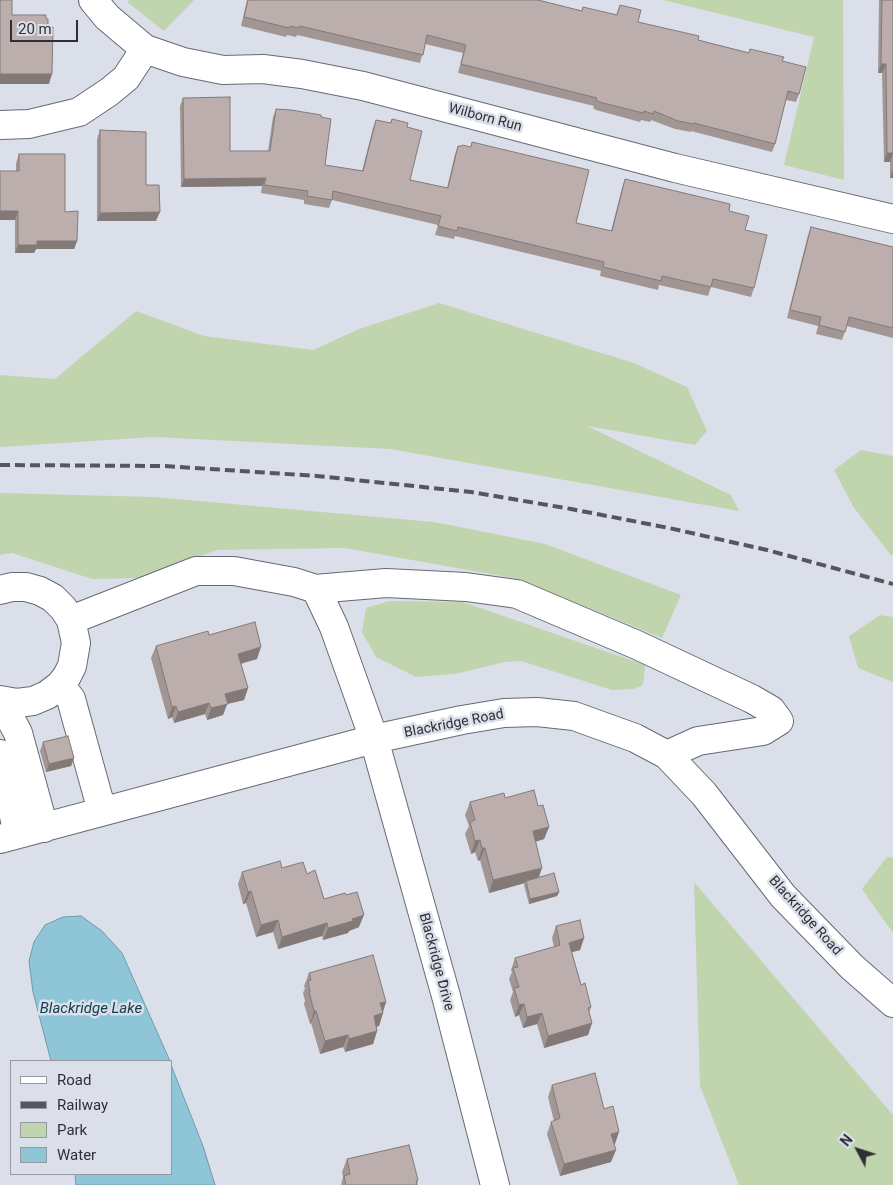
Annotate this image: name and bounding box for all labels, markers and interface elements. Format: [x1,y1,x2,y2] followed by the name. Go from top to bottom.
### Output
[12,10,80,42] scale bar
[18,20,52,38] text: 20 m
[447,100,523,136] street label: Wilborn Run
[403,706,505,742] street label: Blackridge Road
[765,873,845,959] street label: Blackridge Road
[415,911,457,1013] street label: Blackridge Drive
[40,1000,142,1018] water label: Blackridge Lake
[10,1060,172,1175] legend
[57,1071,91,1089] text: Road
[57,1096,108,1114] text: Railway
[57,1121,87,1139] text: Park
[833,1125,883,1175] north arrow
[837,1131,856,1149] text: N
[57,1146,96,1164] text: Water

